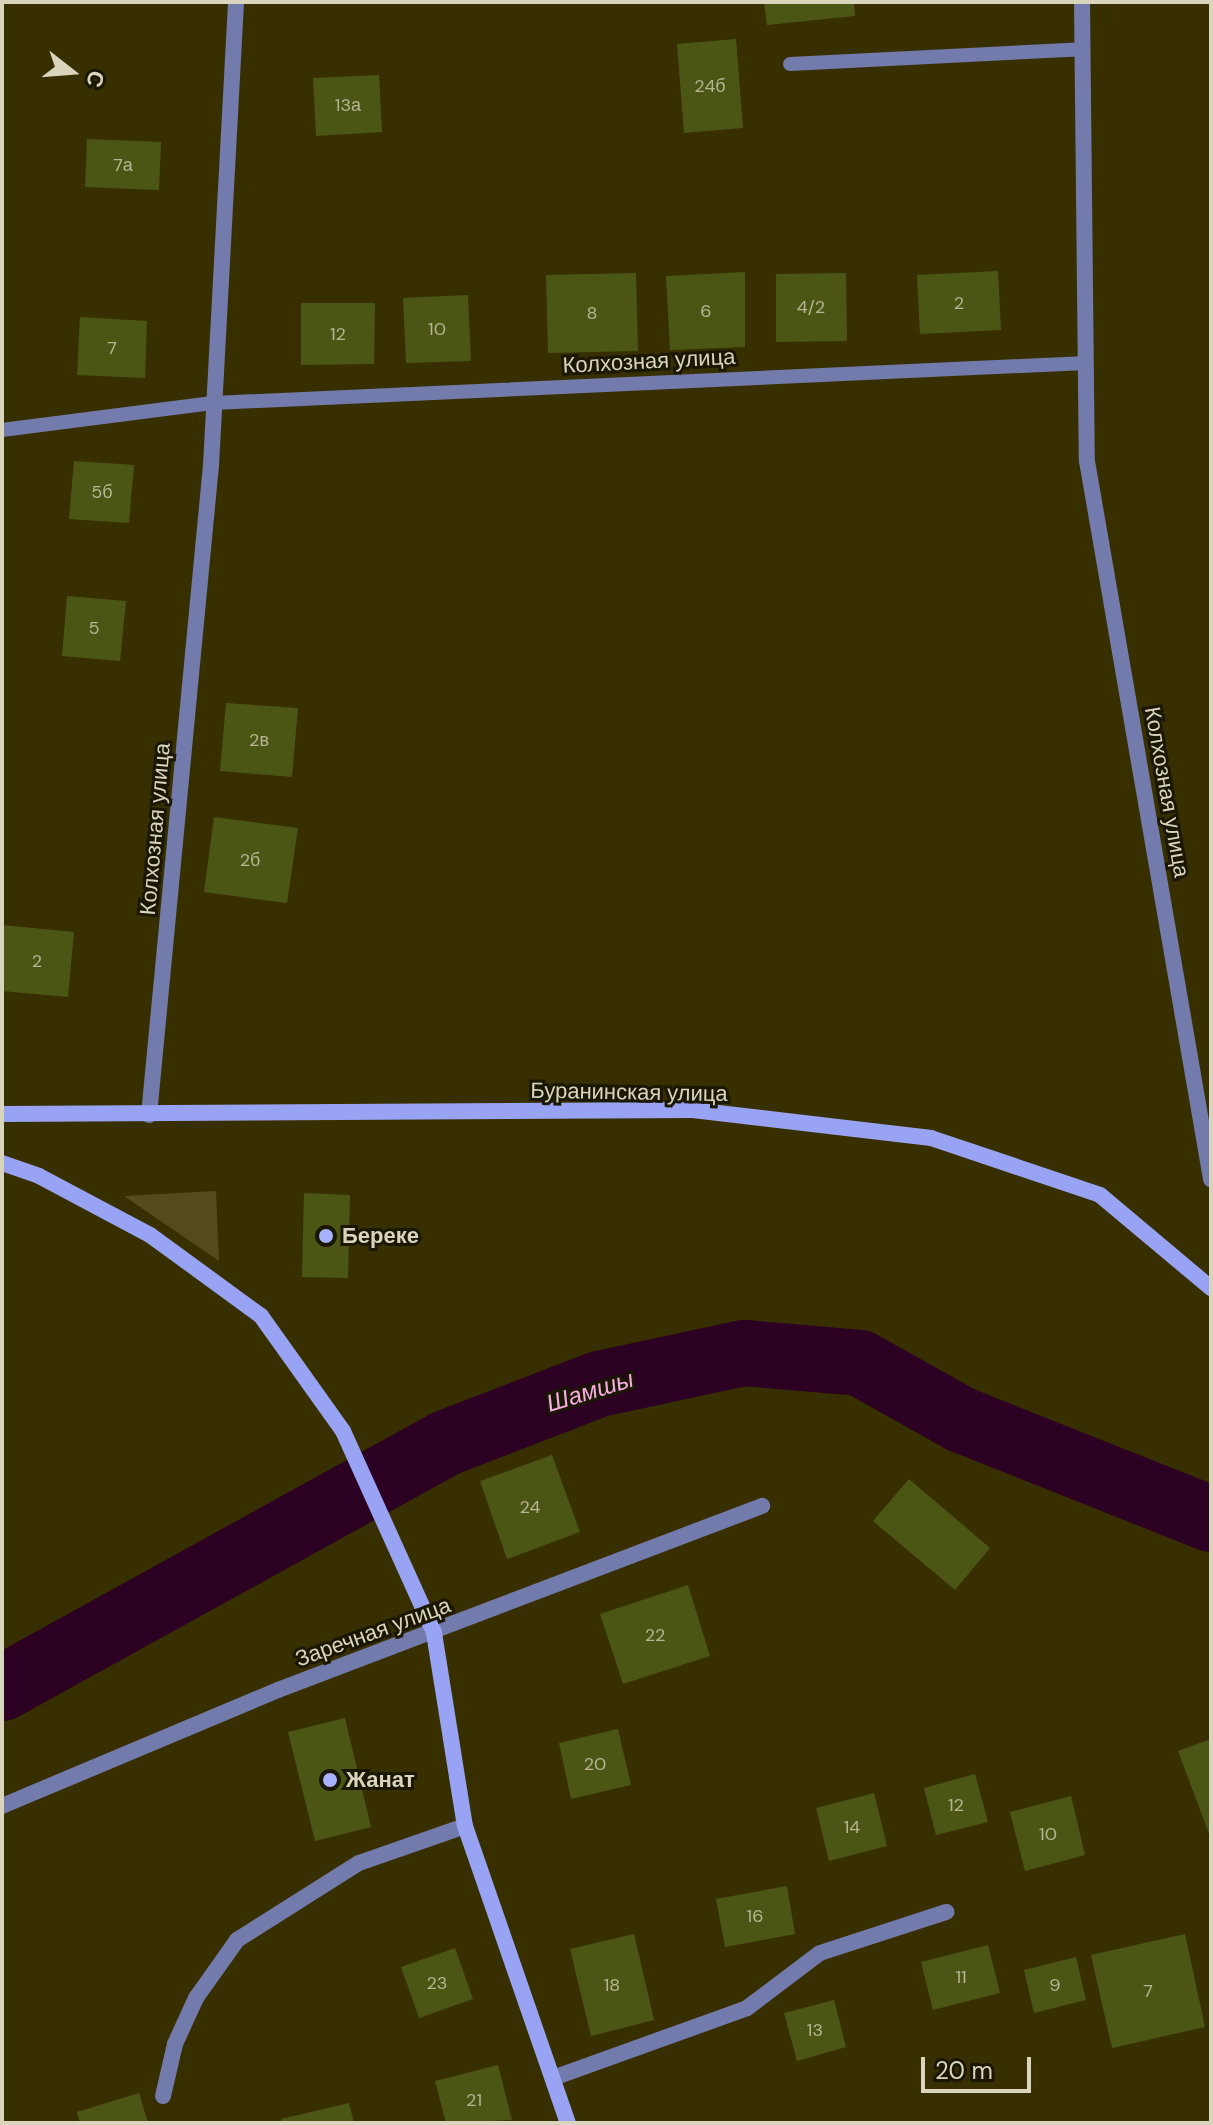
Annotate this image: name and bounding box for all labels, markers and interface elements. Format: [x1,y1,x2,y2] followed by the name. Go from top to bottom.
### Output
[32,32,112,112] north arrow
[79,67,112,91] text: С
[694,75,726,97] house number: 24б
[335,94,361,116] house number: 13а
[113,154,133,176] house number: 7а
[954,292,964,314] house number: 2
[797,296,825,318] house number: 4/2
[700,300,712,322] house number: 6
[587,302,597,324] house number: 8
[428,318,446,340] house number: 10
[330,323,346,345] house number: 12
[107,337,117,359] house number: 7
[562,343,736,379] street label: Колхозная улица
[91,481,113,503] house number: 5б
[89,617,99,639] house number: 5
[1139,705,1195,879] street label: Колхозная улица
[249,729,269,751] house number: 2в
[134,742,176,916] street label: Колхозная улица
[240,849,260,871] house number: 2б
[32,950,42,972] house number: 2
[530,1077,728,1107] street label: Буранинская улица
[342,1223,419,1249] place label: Береке
[317,1227,335,1245] marker: Береке
[543,1364,637,1418] water label: Шамшы
[520,1496,540,1518] house number: 24
[292,1592,454,1672] street label: Заречная улица
[645,1624,665,1646] house number: 22
[584,1753,606,1775] house number: 20
[346,1767,415,1793] place label: Жанат
[321,1771,339,1789] marker: Жанат
[948,1794,964,1816] house number: 12
[844,1816,860,1838] house number: 14
[1039,1823,1057,1845] house number: 10
[747,1905,763,1927] house number: 16
[955,1966,967,1988] house number: 11
[426,1972,448,1994] house number: 23
[604,1974,620,1996] house number: 18
[1049,1974,1061,1996] house number: 9
[1143,1980,1153,2002] house number: 7
[807,2019,823,2041] house number: 13
[925,2041,1035,2091] scale bar
[935,2055,993,2086] text: 20 m
[466,2089,482,2111] house number: 21

